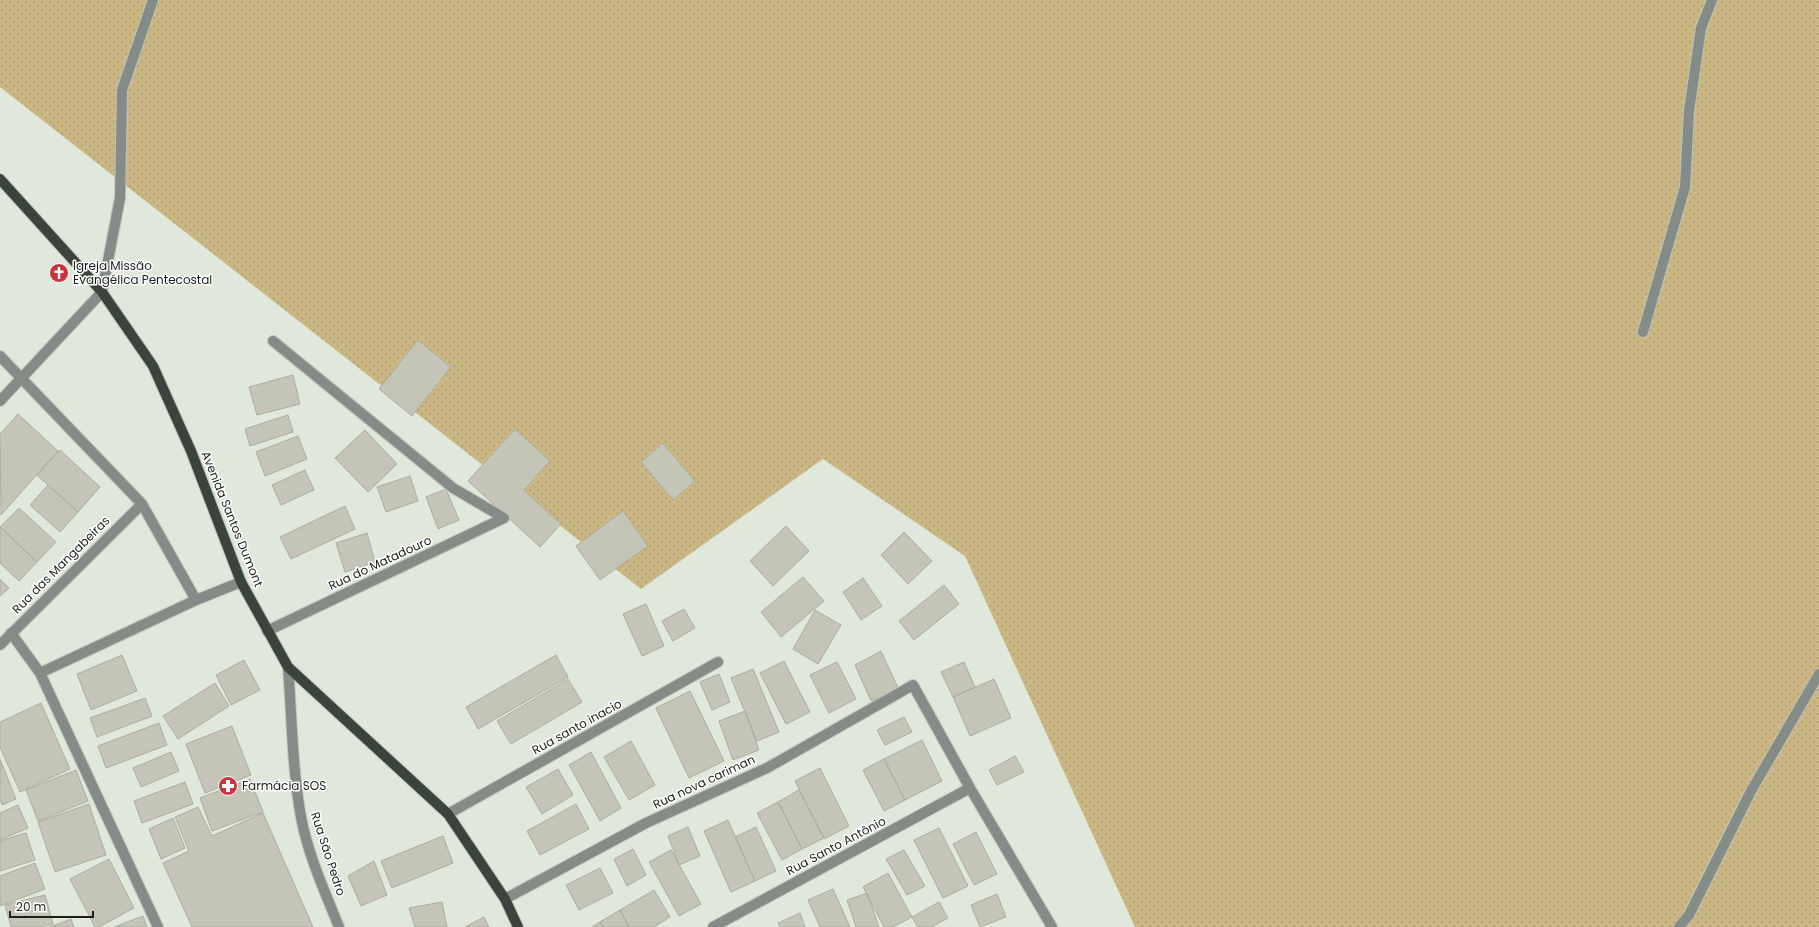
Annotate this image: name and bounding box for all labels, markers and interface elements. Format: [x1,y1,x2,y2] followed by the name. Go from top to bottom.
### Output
[73,257,212,288] place label: Igreja Missão Evangélica Pentecostal
[48,262,70,284] church icon: Igreja Missão Evangélica Pentecostal
[197,448,267,589] street label: Avenida Santos Dumont
[8,512,113,617] street label: Rua das Mangabeiras
[326,531,434,594] street label: Rua do Matadouro
[529,695,625,758] street label: Rua santo inacio
[650,750,758,813] street label: Rua nova cariman
[217,775,239,797] pharmacy icon: Farmácia SOS
[242,777,326,794] place label: Farmácia SOS
[307,810,350,898] street label: Rua São Pedro
[783,812,889,879] street label: Rua Santo Antônio
[10,893,93,919] scale bar
[16,898,46,915] text: 20 m

